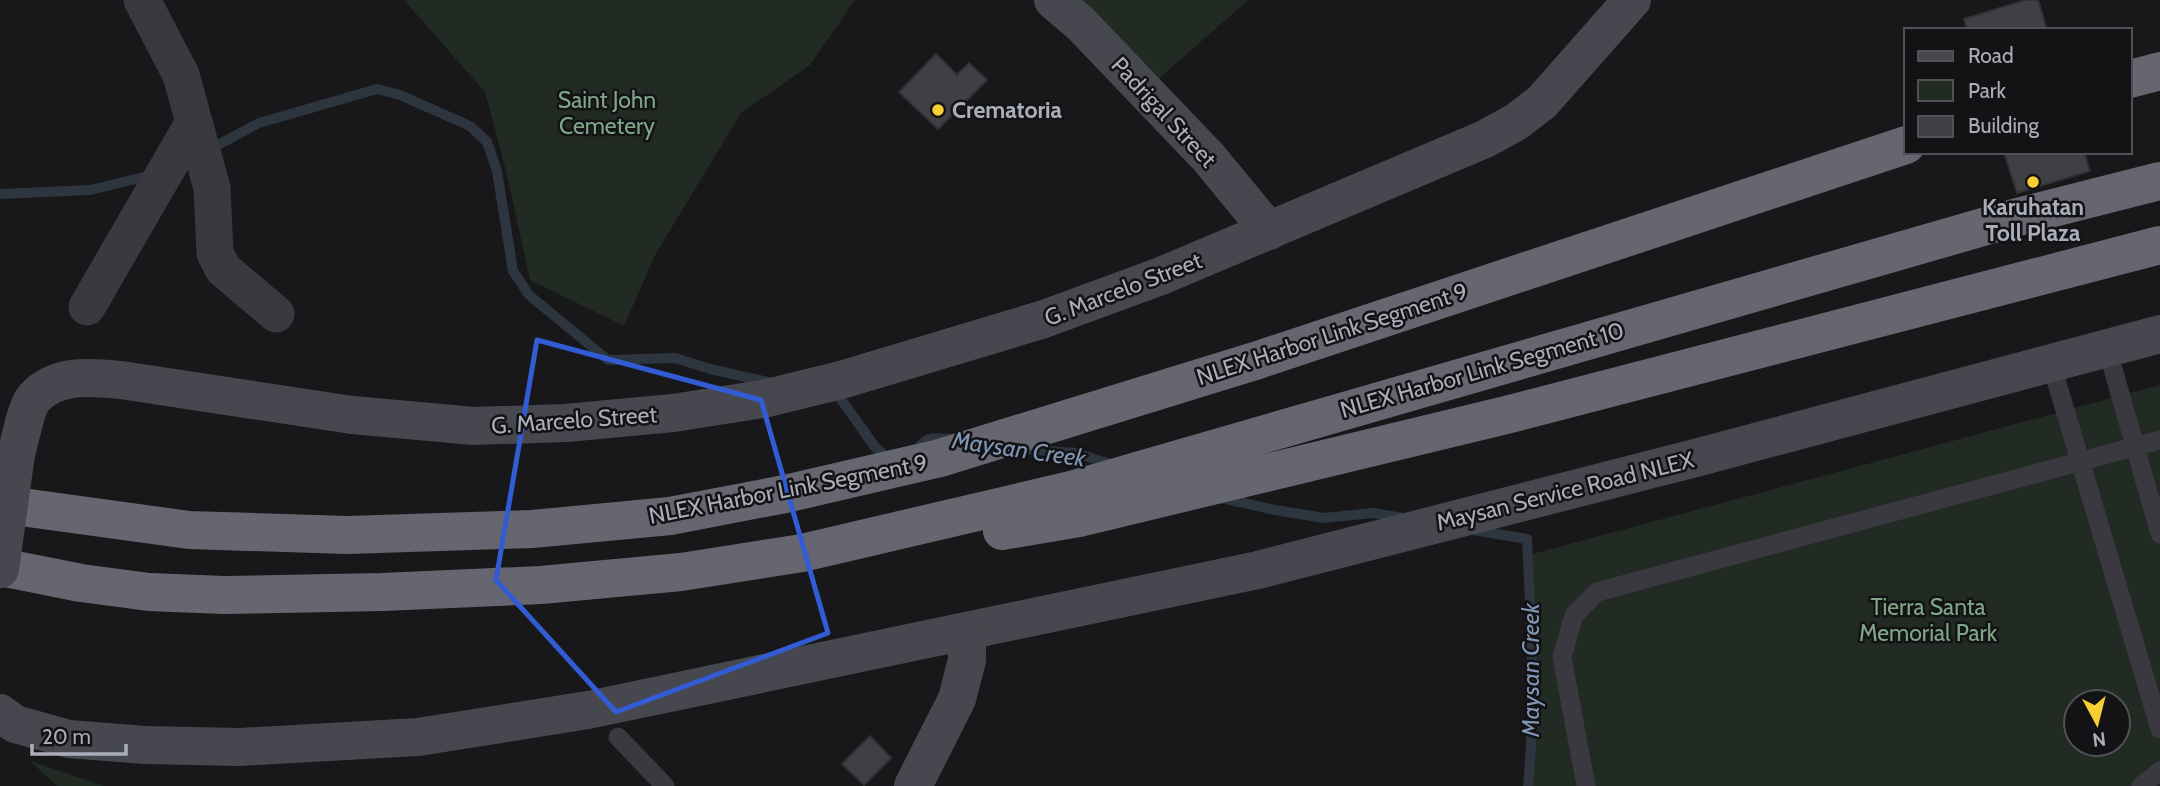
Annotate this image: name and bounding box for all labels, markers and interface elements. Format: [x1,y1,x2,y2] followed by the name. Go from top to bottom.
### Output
[1904,28,2132,154] legend
[1968,43,2014,68] text: Road
[1106,51,1222,173] street label: Padrigal Street
[1968,78,2006,103] text: Park
[558,86,656,140] park label: Saint John Cemetery
[952,96,1063,124] place label: Crematoria
[930,102,946,118] marker: Crematoria
[1968,113,2040,138] text: Building
[2025,174,2041,190] marker: Karuhatan Toll Plaza
[1982,193,2084,247] place label: Karuhatan Toll Plaza
[1040,246,1206,332] street label: G. Marcelo Street
[1193,277,1471,391] street label: NLEX Harbor Link Segment 9
[1337,316,1627,424] street label: NLEX Harbor Link Segment 10
[490,400,658,440] street label: G. Marcelo Street
[950,425,1088,473] water label: Maysan Creek
[1433,445,1697,537] street label: Maysan Service Road NLEX
[646,448,930,530] street label: NLEX Harbor Link Segment 9
[1859,593,1998,647] park label: Tierra Santa Memorial Park
[1516,602,1545,738] water label: Maysan Creek
[2062,688,2132,758] north arrow
[32,712,126,756] scale bar
[42,724,91,749] text: 20 m
[2091,727,2107,752] text: N

